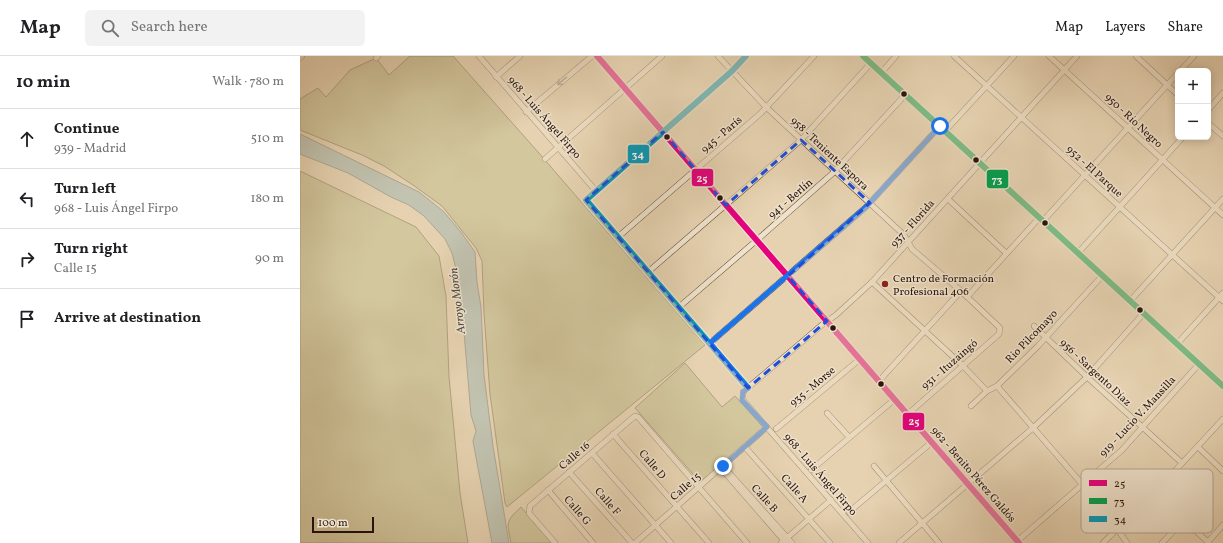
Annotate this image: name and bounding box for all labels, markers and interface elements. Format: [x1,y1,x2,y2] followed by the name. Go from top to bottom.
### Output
[85,10,365,46] search box
[20,15,61,41] text: Map
[99,17,121,39] icon: search
[131,17,208,38] text: Search here
[1055,18,1083,37] text: Map
[1105,18,1145,37] text: Layers
[1167,18,1203,37] text: Share
[1175,68,1211,140] map controls
[1175,68,1211,104] button: +
[16,71,70,94] text: 10 min
[212,73,284,91] text: Walk · 780 m
[504,73,584,163] street label: 968 - Luis Ángel Firpo
[557,77,567,86] one-way arrow
[899,89,909,99] unlabelled marker
[1101,90,1165,152] street label: 950 - Río Negro
[1175,104,1211,140] button: −
[698,113,746,157] street label: 945 - París
[787,114,872,195] street label: 958 - Teniente Espora
[931,117,949,135] route start
[54,119,119,140] text: Continue
[16,128,38,150] icon: ahead
[251,130,284,148] text: 510 m
[662,132,672,142] unlabelled marker
[54,140,126,158] text: 939 - Madrid
[1062,143,1126,202] street label: 952 - El Parque
[627,144,650,164] line badge: 34
[632,148,644,163] text: 34
[971,155,981,165] unlabelled marker
[691,168,714,187] line badge: 25
[986,169,1009,189] line badge: 73
[696,172,708,187] text: 25
[992,173,1003,188] text: 73
[765,175,817,223] street label: 941 - Berlín
[54,179,116,200] text: Turn left
[16,188,38,210] icon: left
[250,190,284,208] text: 180 m
[715,193,725,203] unlabelled marker
[887,196,939,251] street label: 937 - Florida
[54,200,178,218] text: 968 - Luis Ángel Firpo
[1040,218,1050,228] unlabelled marker
[54,239,128,260] text: Turn right
[16,248,38,270] icon: right
[255,250,284,268] text: 90 m
[54,260,97,278] text: Calle 15
[446,267,470,336] water label: Arroyo Morón
[893,272,994,300] place label: Centro de Formación Profesional 406
[880,279,890,289] marker: Centro de Formación Profesional 406
[1135,305,1145,315] unlabelled marker
[1003,307,1062,367] street label: Rio Pilcomayo
[16,308,38,330] icon: arrive
[54,308,201,329] text: Arrive at destination
[828,323,838,333] unlabelled marker
[919,336,982,394] street label: 931 - Ituzaingó
[1056,336,1134,411] street label: 956 - Sargento Díaz
[787,364,839,411] street label: 935 - Morse
[1096,373,1180,461] street label: 919 - Lucio V. Mansilla
[876,379,886,389] unlabelled marker
[902,412,925,431] line badge: 25
[908,415,920,430] text: 25
[927,424,1019,526] street label: 962 - Benito Pérez Galdós
[780,430,860,520] street label: 968 - Luis Ángel Firpo
[556,438,594,474] street label: Calle 16
[635,447,669,483] street label: Calle D
[714,457,732,475] route end
[1081,469,1213,533] legend
[667,470,705,505] street label: Calle 15
[777,471,811,507] street label: Calle A
[1114,477,1125,492] text: 25
[747,482,781,517] street label: Calle B
[590,485,623,519] street label: Calle F
[560,493,594,529] street label: Calle G
[1114,495,1125,510] text: 73
[1114,513,1127,528] text: 34
[312,515,374,534] scale bar
[318,516,348,531] text: 100 m

